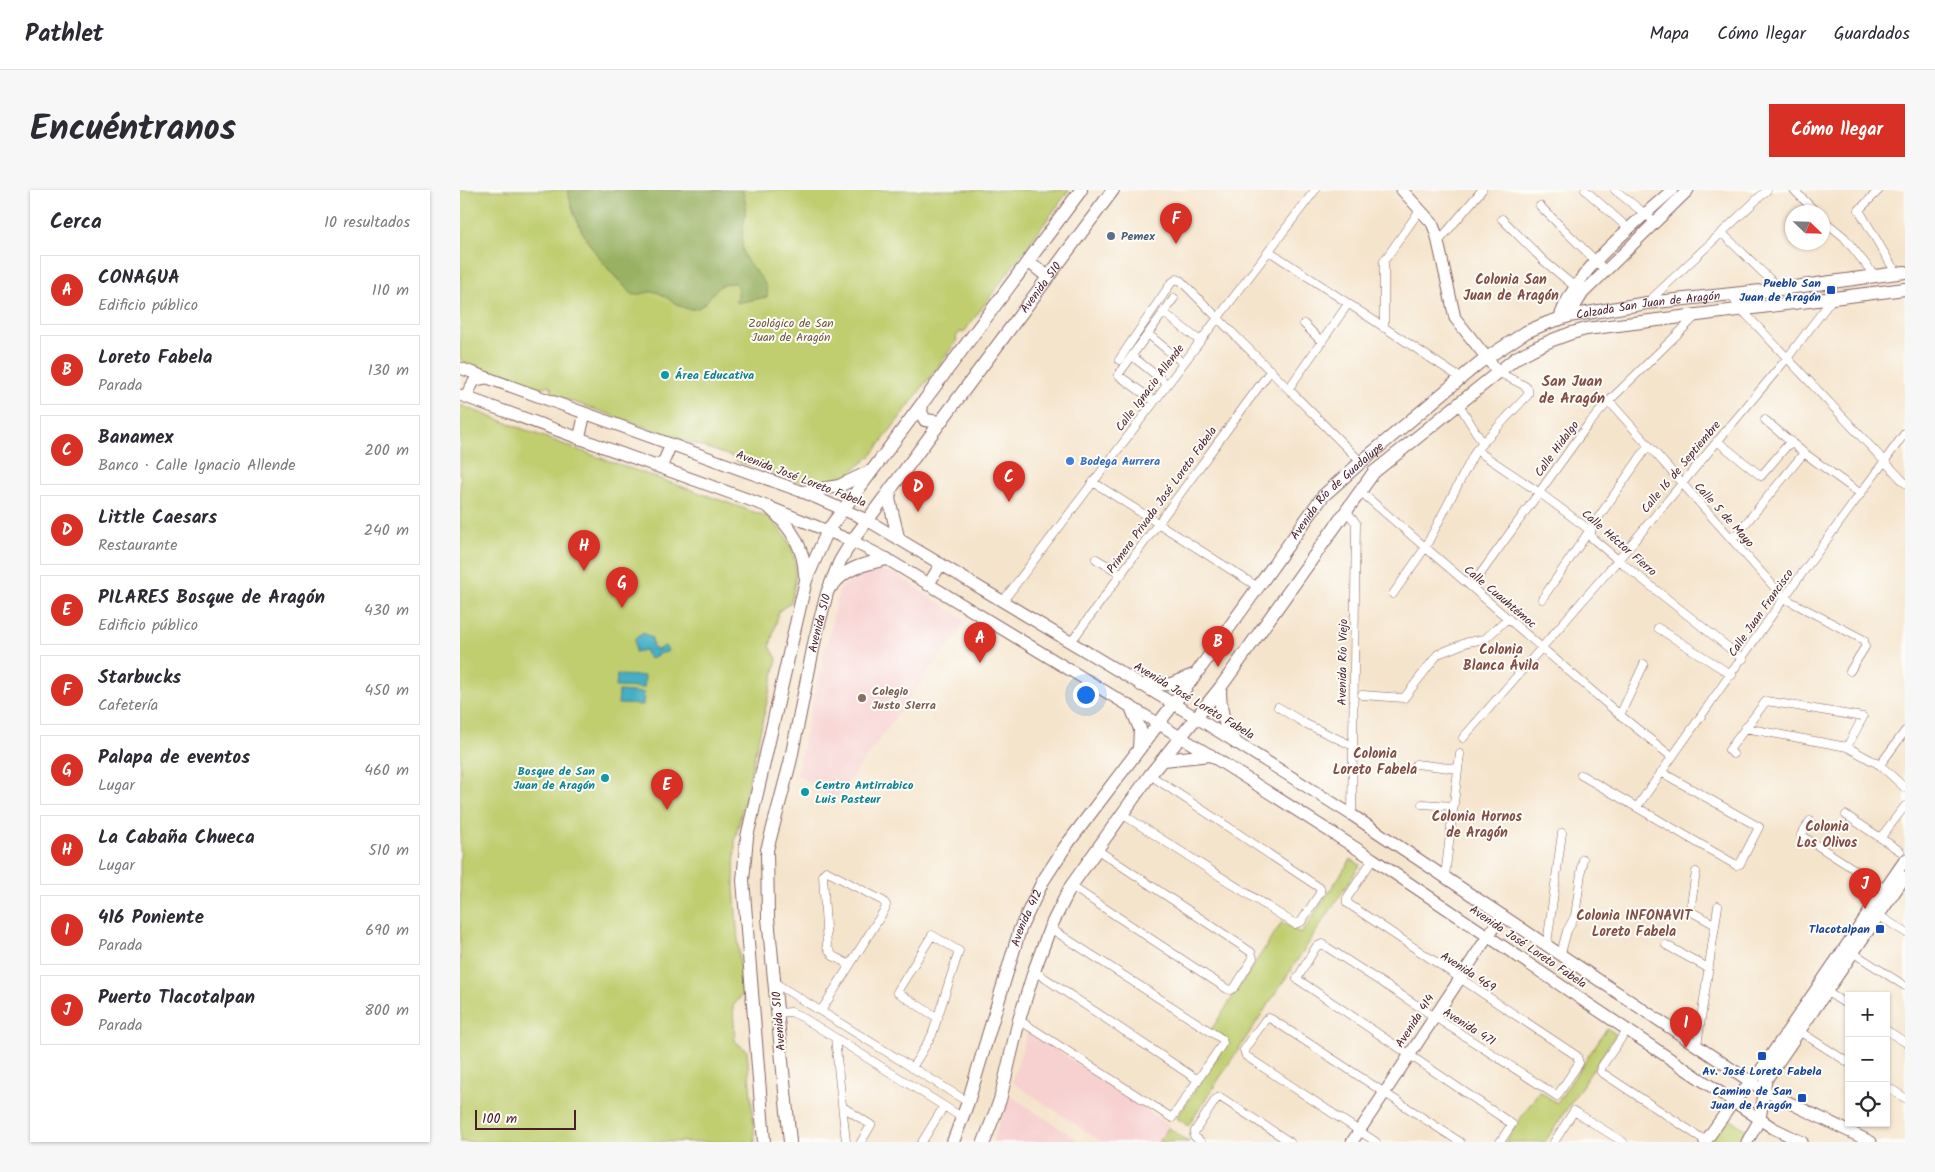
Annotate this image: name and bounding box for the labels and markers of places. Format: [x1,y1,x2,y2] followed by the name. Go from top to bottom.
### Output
[1160,203,1192,244] pin: F
[1121,227,1155,246] place label: Pemex
[1105,230,1117,242] marker: Pemex
[1739,274,1821,307] place label: Pueblo San Juan de Aragón
[1825,284,1837,296] marker: Pueblo San Juan de Aragón
[675,366,754,385] place label: Área Educativa
[659,369,671,381] marker: Área Educativa
[1080,452,1160,471] place label: Bodega Aurrera
[1064,455,1076,467] marker: Bodega Aurrera
[993,461,1025,502] pin: C
[902,471,934,512] pin: D
[568,530,600,571] pin: H
[606,567,638,608] pin: G
[964,622,996,663] pin: A
[1202,626,1234,667] pin: B
[872,682,936,715] place label: Colegio Justo SIerra
[856,692,868,704] marker: Colegio Justo SIerra
[513,762,595,795] place label: Bosque de San Juan de Aragón
[651,769,683,810] pin: E
[599,772,611,784] marker: Bosque de San Juan de Aragón
[815,776,914,809] place label: Centro Antirrabico Luis Pasteur
[799,786,811,798] marker: Centro Antirrabico Luis Pasteur
[1849,868,1881,909] pin: J
[1809,920,1870,939] place label: Tlacotalpan
[1874,923,1886,935] marker: Tlacotalpan
[1670,1007,1702,1048] pin: I
[1756,1050,1768,1062] marker: Av. José Loreto Fabela
[1702,1062,1822,1081] place label: Av. José Loreto Fabela
[1710,1082,1792,1115] place label: Camino de San Juan de Aragón
[1796,1092,1808,1104] marker: Camino de San Juan de Aragón

